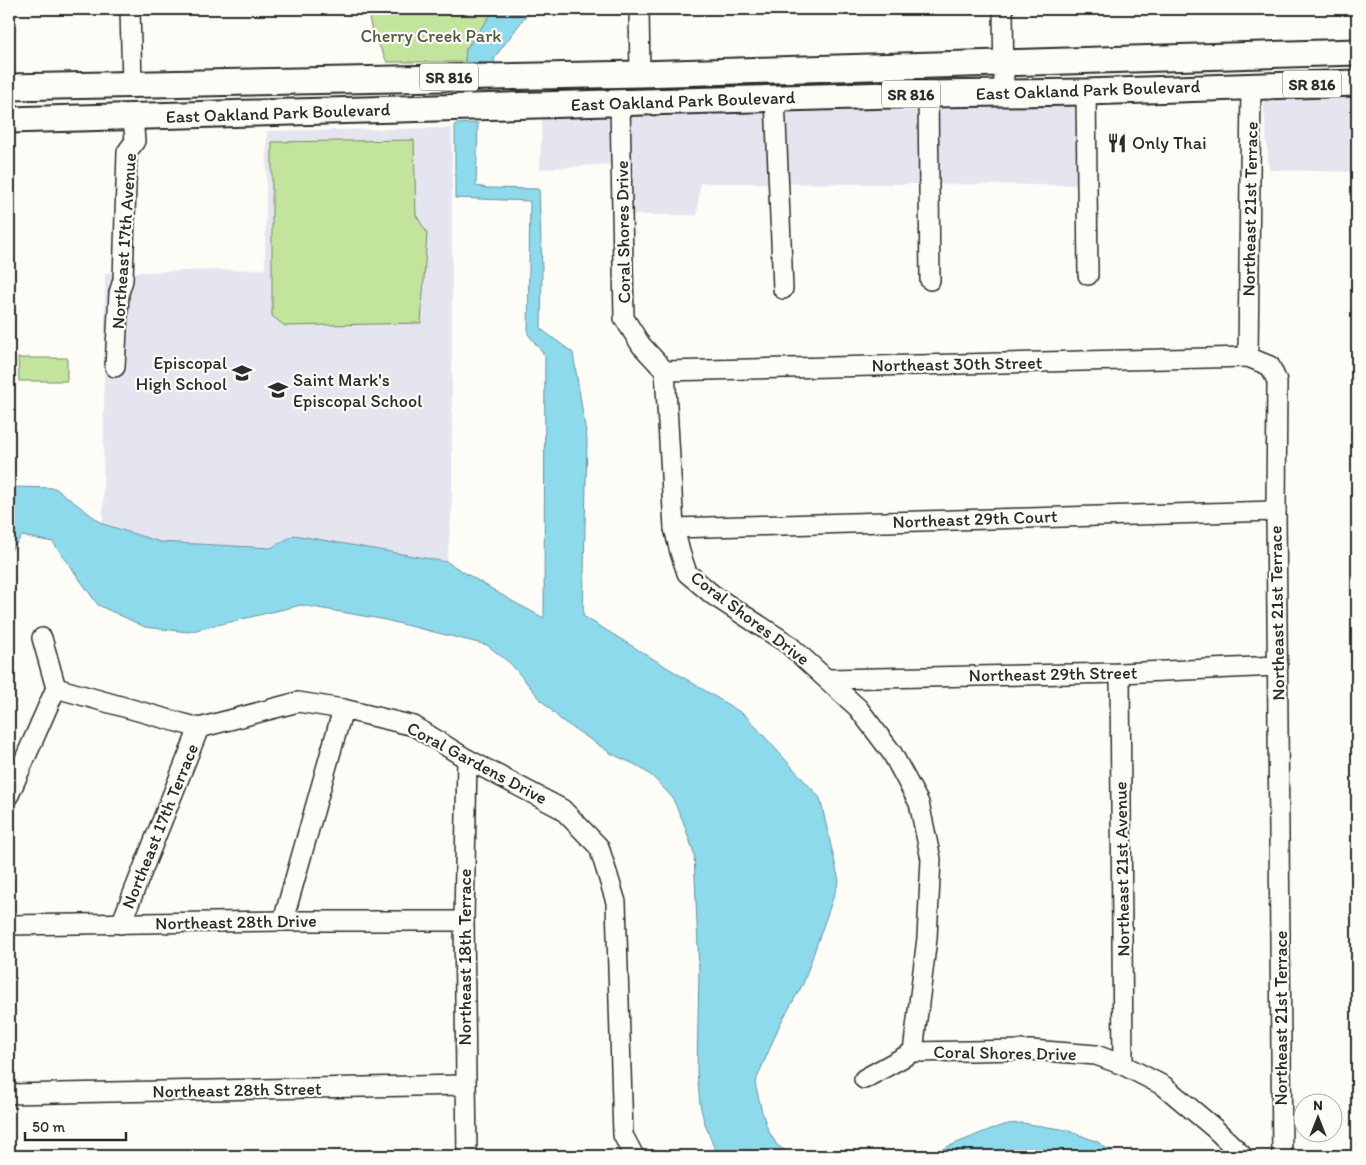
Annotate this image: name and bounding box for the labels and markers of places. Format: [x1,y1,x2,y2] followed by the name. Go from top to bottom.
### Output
[1106,132,1128,154] restaurant icon: Only Thai
[1132,132,1207,154] place label: Only Thai
[136,352,227,395] place label: Episcopal High School
[231,362,253,384] school or university icon: Episcopal High School
[293,369,422,412] place label: Saint Mark's Episcopal School
[267,379,289,401] school or university icon: Saint Mark's Episcopal School

